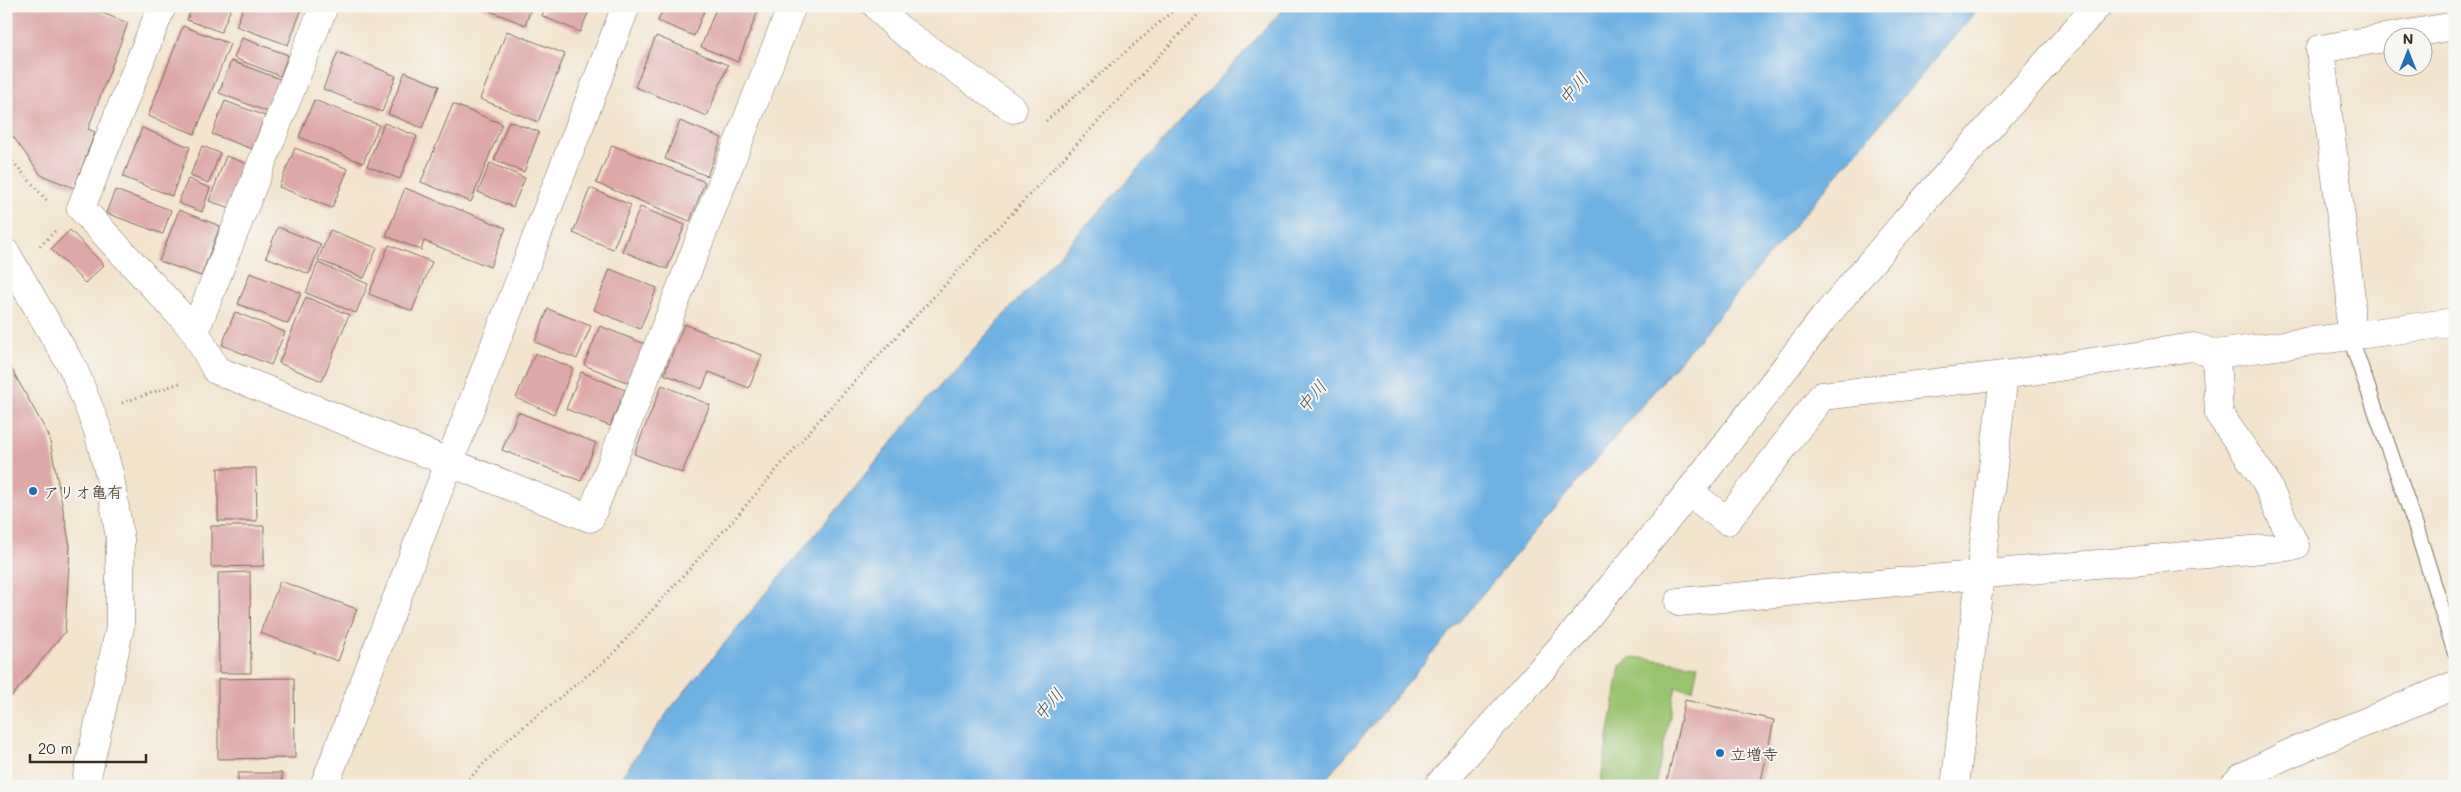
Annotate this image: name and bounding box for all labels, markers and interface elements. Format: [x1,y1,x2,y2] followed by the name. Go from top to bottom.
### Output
[2384,28,2434,78] north arrow
[2403,29,2413,48] text: N
[1552,66,1594,110] water label: 中川
[1290,374,1332,418] water label: 中川
[43,481,123,502] place label: アリオ亀有
[27,485,39,497] marker: アリオ亀有
[1027,682,1069,726] water label: 中川
[30,732,146,764] scale bar
[38,738,72,758] text: 20 m
[1730,743,1778,764] place label: 立増寺
[1714,747,1726,759] marker: 立増寺

